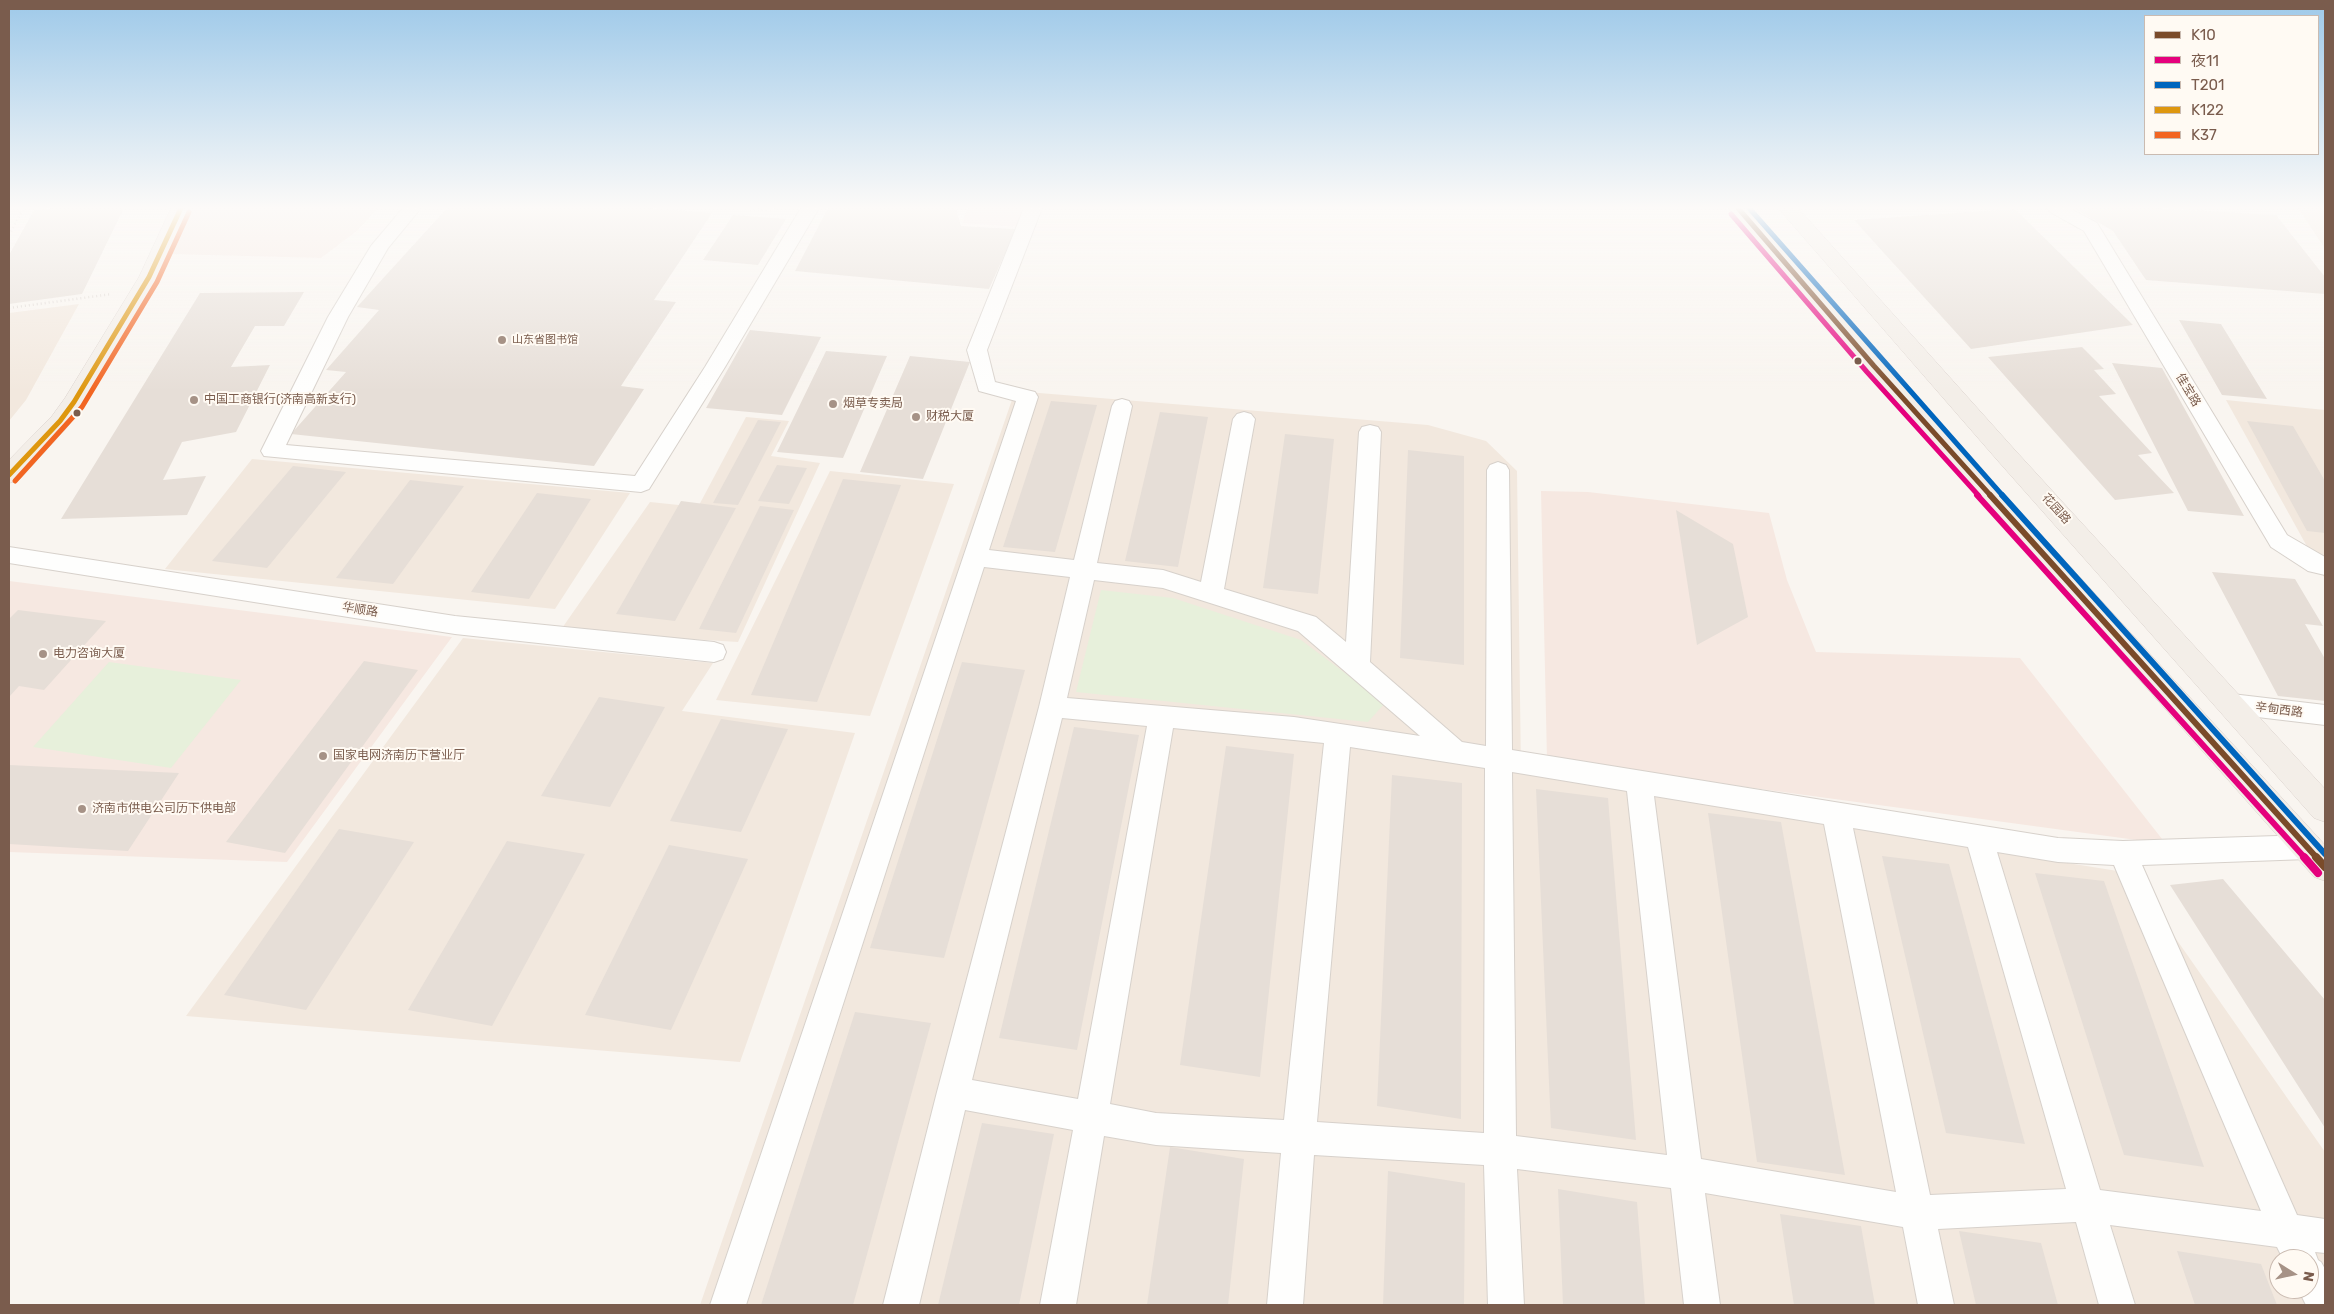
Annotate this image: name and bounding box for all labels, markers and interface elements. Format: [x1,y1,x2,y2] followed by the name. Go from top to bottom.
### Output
[2144,15,2319,155] legend
[2191,26,2216,44] text: K10
[2191,52,2219,70] text: 夜11
[2191,76,2224,94] text: T201
[2191,101,2224,119] text: K122
[2191,126,2217,144] text: K37
[512,333,578,347] place label: 山东省图书馆
[496,334,508,346] marker: 山东省图书馆
[1853,356,1863,366] unlabelled marker
[2173,371,2203,409] street label: 佳宝路
[204,393,356,407] place label: 中国工商银行(济南高新支行)
[188,394,200,406] marker: 中国工商银行(济南高新支行)
[843,397,903,411] place label: 烟草专卖局
[827,398,839,410] marker: 烟草专卖局
[72,408,82,418] unlabelled marker
[926,410,974,424] place label: 财税大厦
[910,411,922,423] marker: 财税大厦
[2039,491,2073,527] street label: 花园路
[341,600,379,620] street label: 华顺路
[53,647,125,661] place label: 电力咨询大厦
[37,648,49,660] marker: 电力咨询大厦
[2254,700,2304,720] street label: 辛甸西路
[333,749,465,763] place label: 国家电网济南历下营业厅
[317,750,329,762] marker: 国家电网济南历下营业厅
[92,802,236,816] place label: 济南市供电公司历下供电部
[76,803,88,815] marker: 济南市供电公司历下供电部
[2269,1249,2319,1299] north arrow
[2299,1270,2318,1283] text: N

